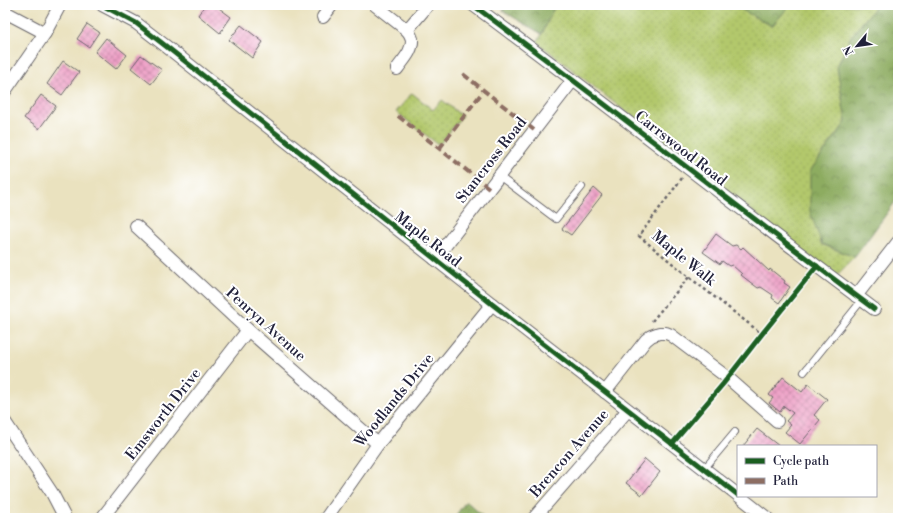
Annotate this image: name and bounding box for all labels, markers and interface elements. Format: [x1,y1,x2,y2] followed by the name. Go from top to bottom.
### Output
[837,26,877,66] north arrow
[841,43,857,58] text: N
[631,107,731,190] street label: Carrswood Road
[452,113,531,207] street label: Stancross Road
[391,207,465,272] street label: Maple Road
[648,227,721,291] street label: Maple Walk
[222,283,310,365] street label: Penryn Avenue
[350,350,438,452] street label: Woodlands Drive
[122,364,205,464] street label: Emsworth Drive
[525,405,613,502] street label: Brencon Avenue
[737,445,877,497] legend
[773,454,829,469] text: Cycle path
[773,474,798,489] text: Path

